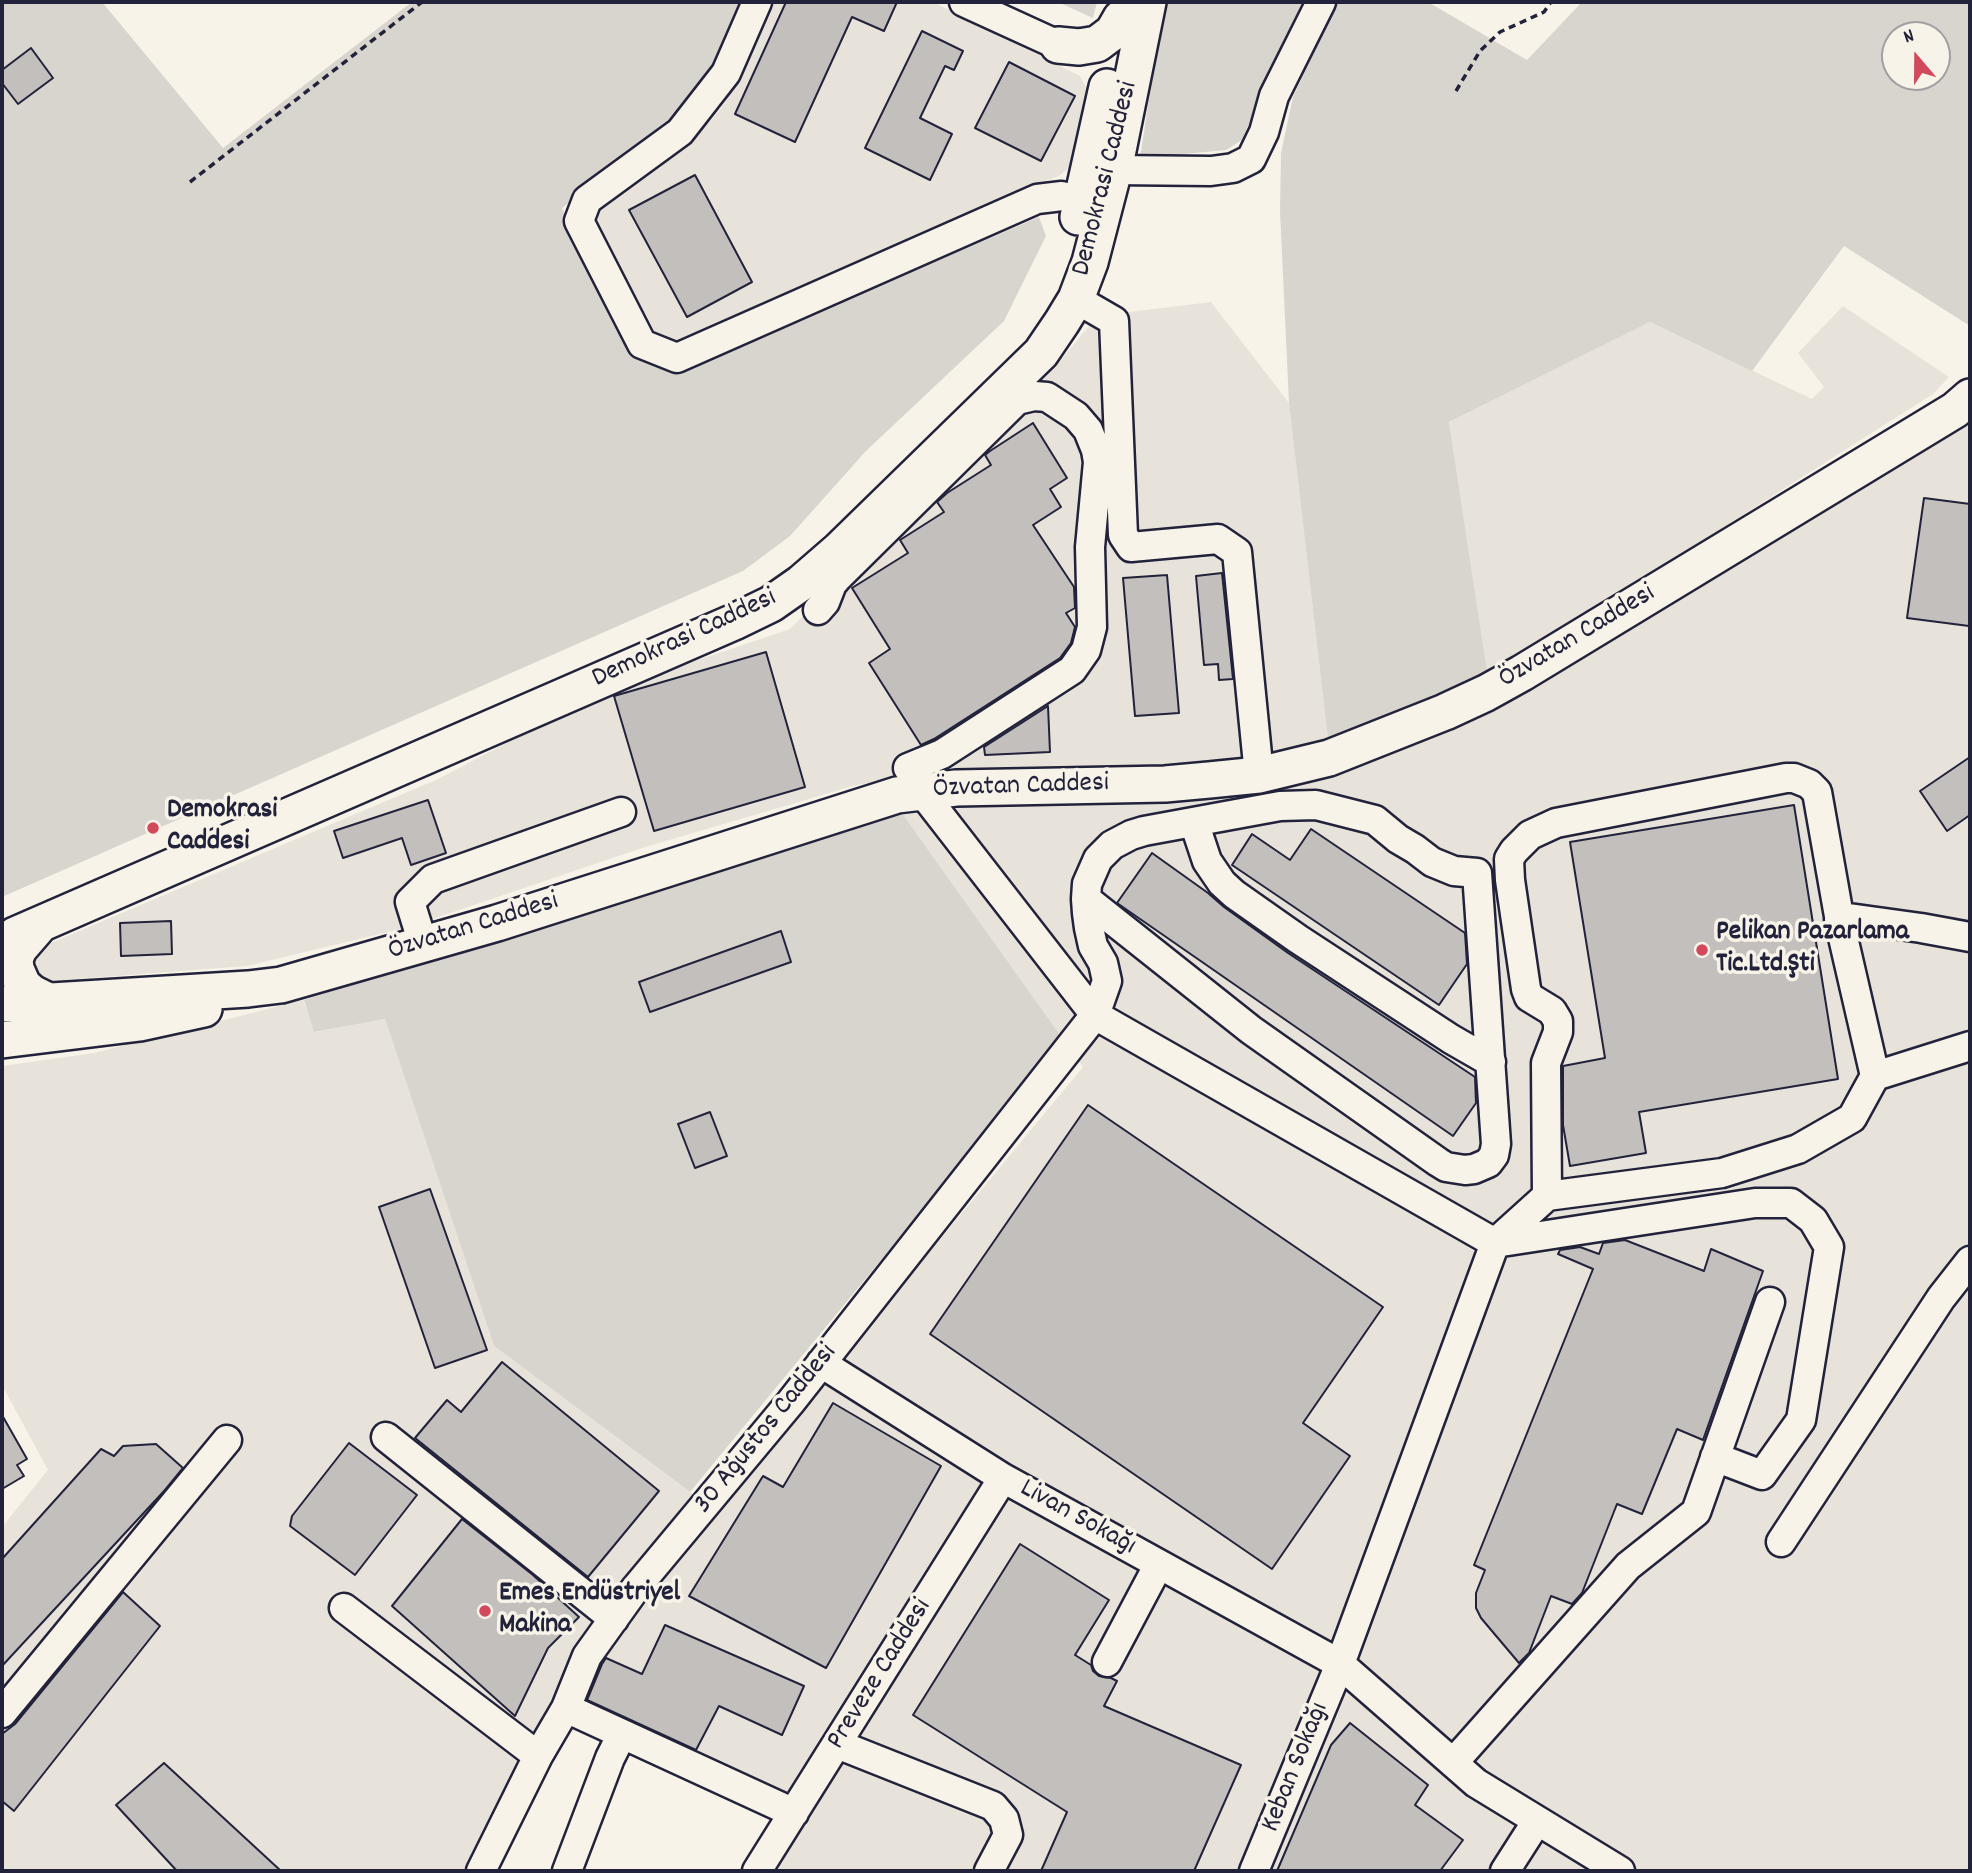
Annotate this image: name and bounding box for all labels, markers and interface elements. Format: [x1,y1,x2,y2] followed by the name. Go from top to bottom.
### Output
[1881,21,1951,91] north arrow
[1900,23,1918,52] text: N
[1067,78,1147,280] street label: Demokrasi Caddesi
[1494,578,1662,698] street label: Özvatan Caddesi
[588,583,782,697] street label: Demokrasi Caddesi
[932,768,1110,808] street label: Özvatan Caddesi
[167,795,277,861] place label: Demokrasi Caddesi
[145,820,161,836] marker: Demokrasi Caddesi
[385,886,563,970] street label: Özvatan Caddesi
[1716,917,1909,983] place label: Pelikan Pazarlama Tic.Ltd.Şti
[1694,942,1710,958] marker: Pelikan Pazarlama Tic.Ltd.Şti
[688,1338,846,1522] street label: 30 Ağustos Caddesi
[1013,1473,1141,1565] street label: Livan Sokağı
[499,1578,680,1644] place label: Emes Endüstriyel Makina
[821,1593,941,1757] street label: Preveze Caddesi
[477,1603,493,1619] marker: Emes Endüstriyel Makina
[1256,1698,1338,1838] street label: Keban Sokağı

